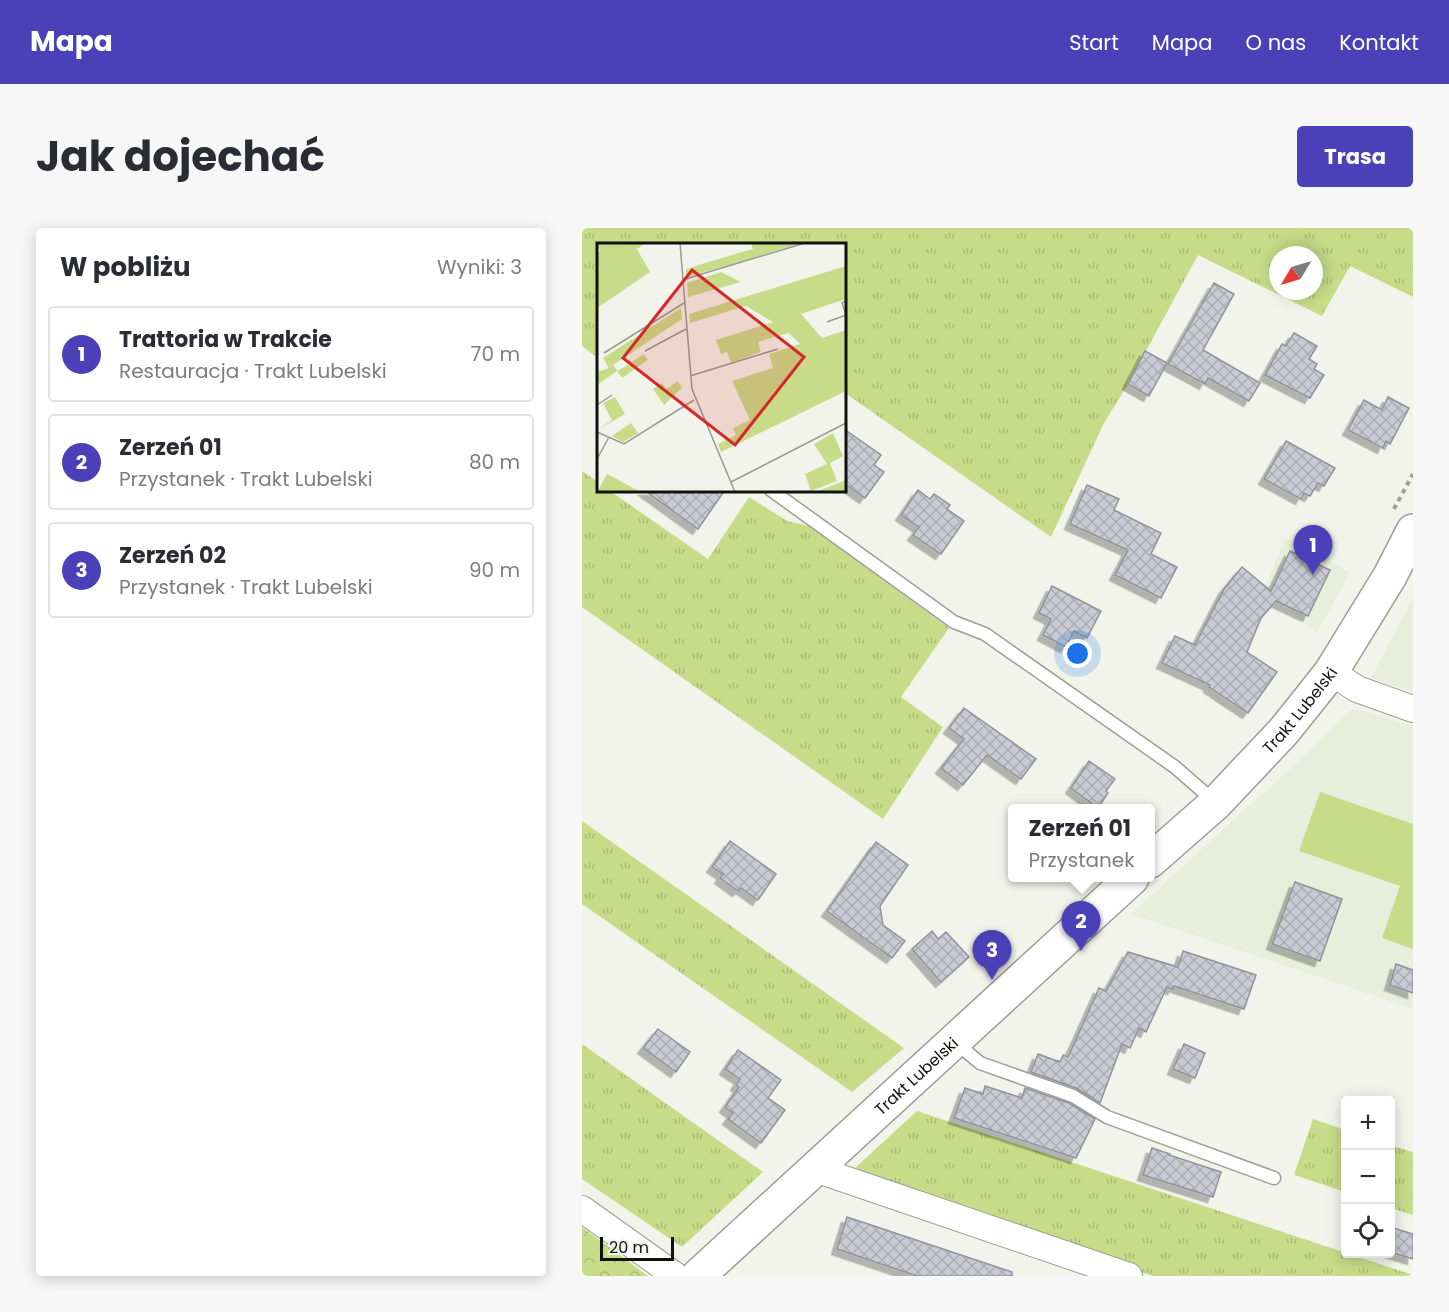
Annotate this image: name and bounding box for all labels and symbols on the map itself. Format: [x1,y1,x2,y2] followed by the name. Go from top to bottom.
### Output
[597,243,846,492] inset map
[1269,246,1323,300] north arrow
[1294,526,1332,575] pin: 1
[1063,639,1092,668] your location
[1257,663,1343,759] street label: Trakt Lubelski
[1062,902,1100,951] pin: 2
[972,930,1012,980] pin: 3
[870,1032,963,1121] street label: Trakt Lubelski
[600,1234,674,1262] scale bar

